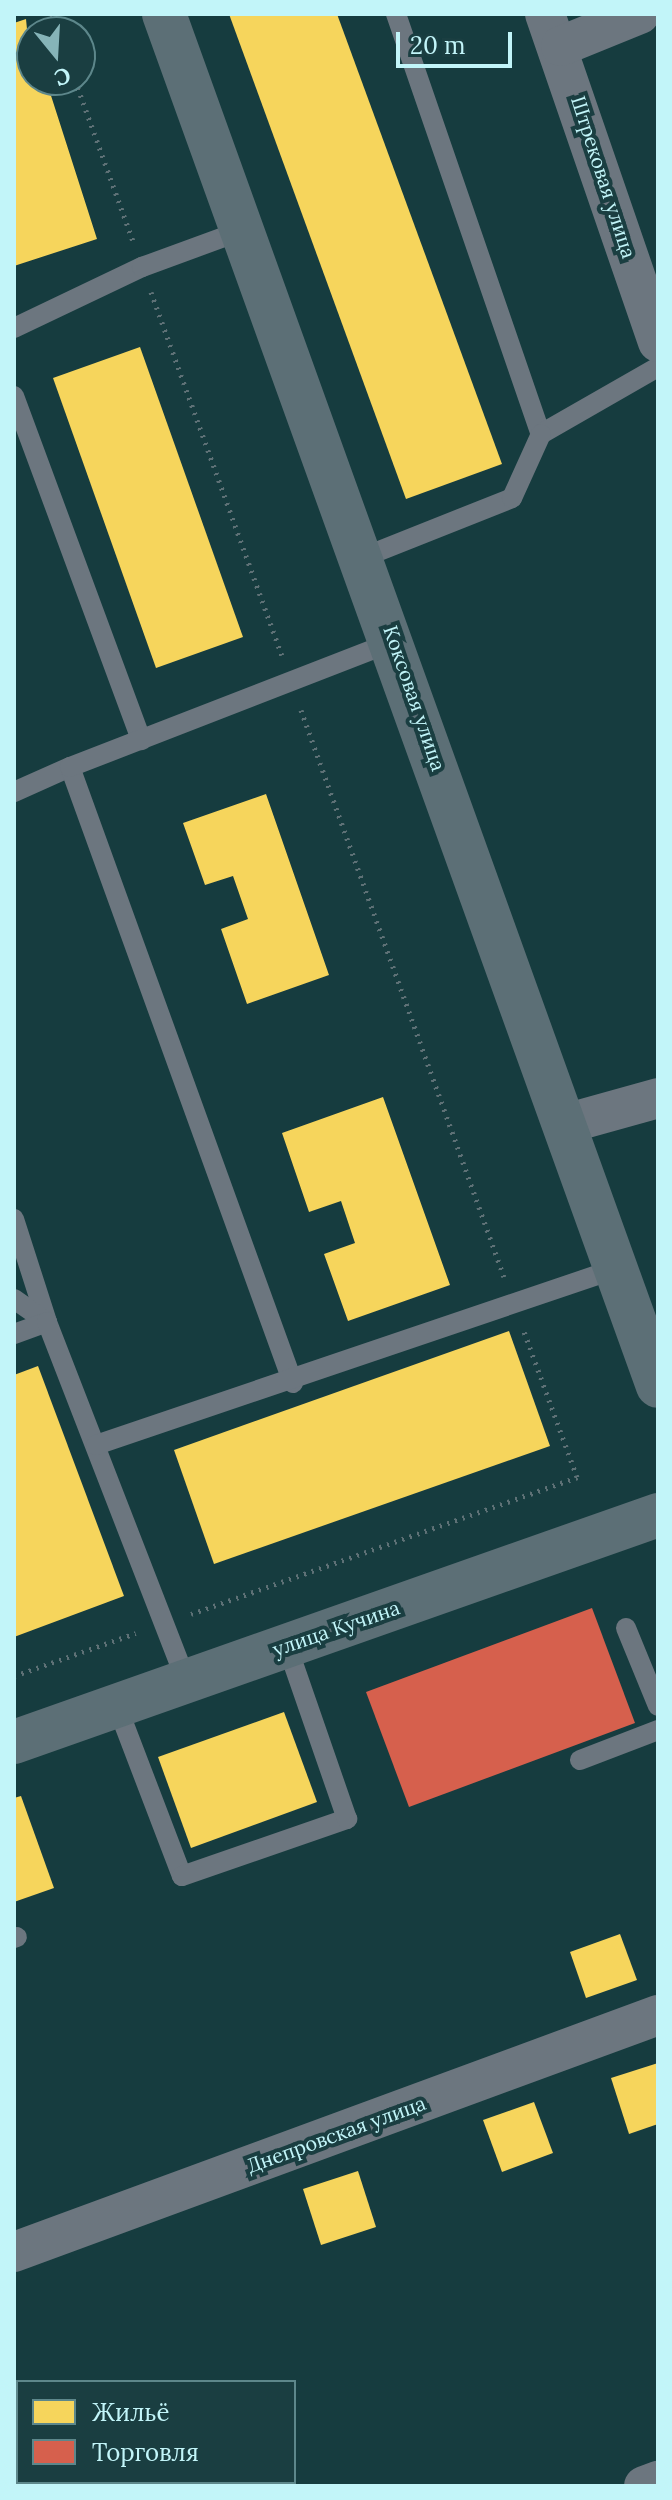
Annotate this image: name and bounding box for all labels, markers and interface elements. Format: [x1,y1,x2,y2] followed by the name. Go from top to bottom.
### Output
[16,16,96,96] north arrow
[400,16,516,66] scale bar
[410,30,466,61] text: 20 m
[51,61,74,93] text: С
[566,93,642,261] street label: Штрековая улица
[379,622,451,774] street label: Коксовая улица
[269,1595,403,1661] street label: улица Кучина
[243,2090,429,2178] street label: Днепровская улица
[16,2380,296,2484] legend
[92,2397,170,2428] text: Жильё
[92,2437,199,2468] text: Торговля

